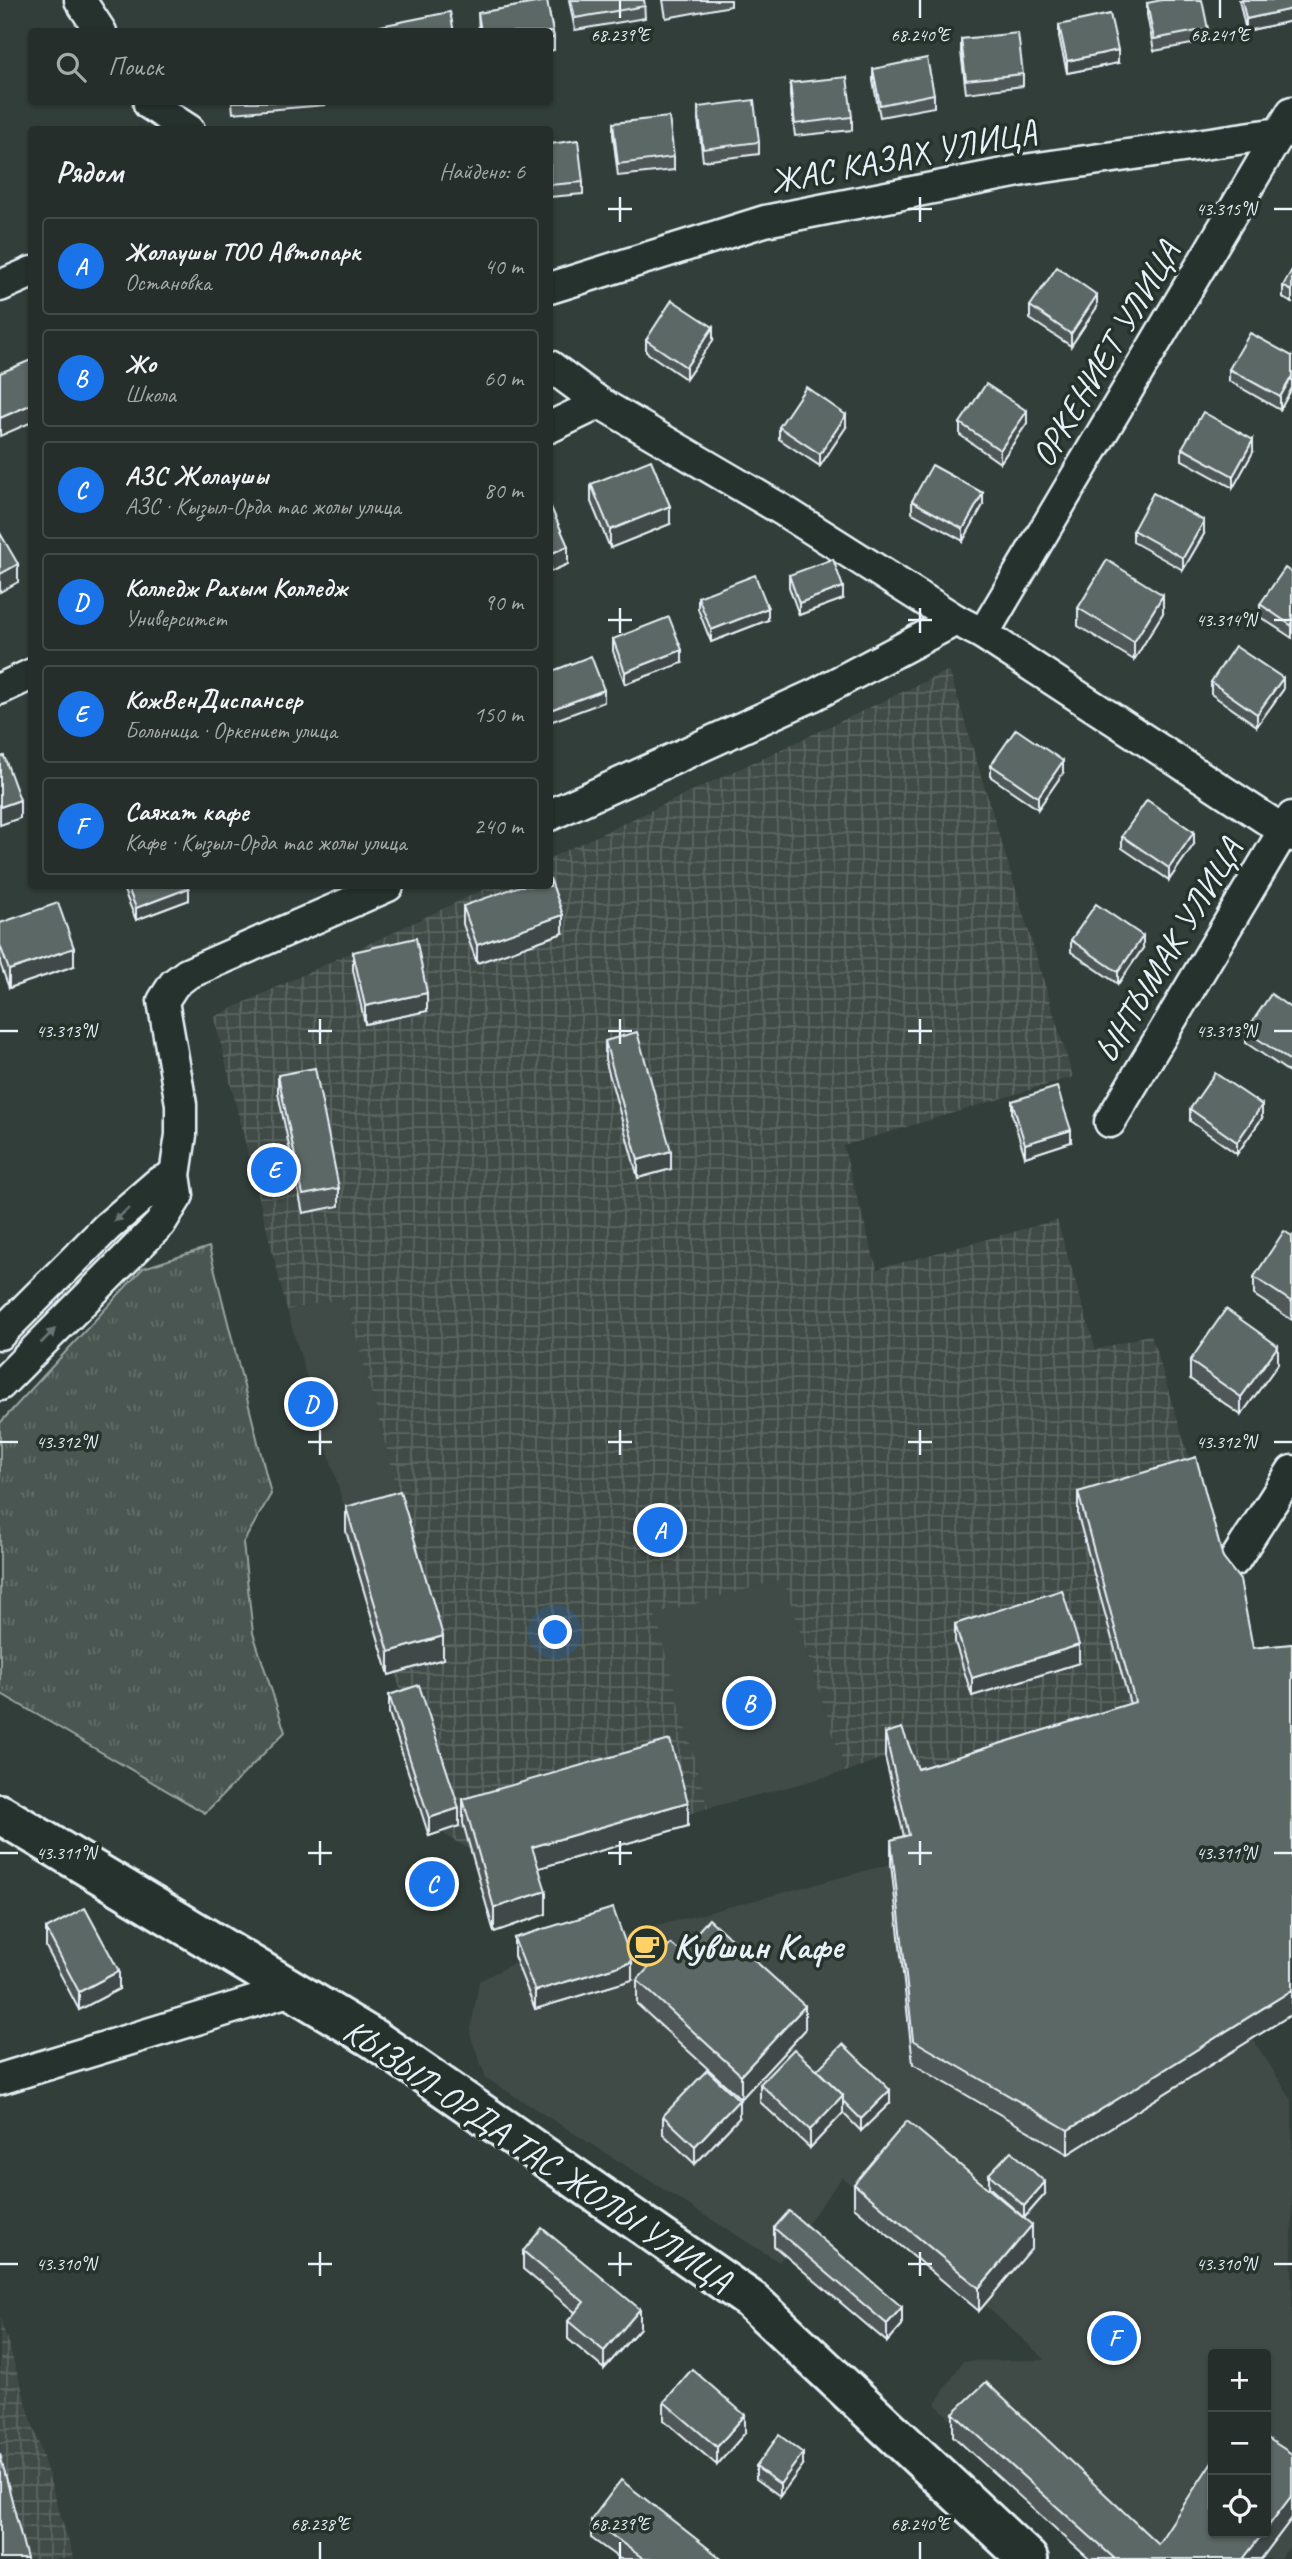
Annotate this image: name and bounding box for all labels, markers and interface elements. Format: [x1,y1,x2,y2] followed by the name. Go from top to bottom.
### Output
[591,24,652,46] text: 68.239°E
[891,24,952,46] text: 68.240°E
[1191,24,1252,46] text: 68.241°E
[28,28,553,105] search box
[52,48,90,86] icon: search
[108,50,163,83] text: Поиск
[766,108,1041,204] street label: ЖАС КАЗАХ УЛИЦА
[56,153,123,191] text: Рядом
[439,157,525,186] text: Найдено: 6
[1196,198,1259,220] text: 43.315°N
[1021,232,1191,475] street label: ОРКЕНИЕТ УЛИЦА
[125,235,360,268] text: Жолаушы ТОО Автопарк
[75,252,87,281] text: A
[484,252,523,281] text: 40 m
[125,268,211,297] text: Остановка
[125,347,156,380] text: Жо
[75,364,87,393] text: B
[484,364,523,393] text: 60 m
[125,380,176,409] text: Школа
[125,459,268,492] text: АЗС Жолаушы
[76,476,86,505] text: C
[484,476,523,505] text: 80 m
[125,492,401,521] text: АЗС · Кызыл-Орда тас жолы улица
[125,571,347,604] text: Колледж Рахым Колледж
[74,588,88,617] text: D
[484,588,523,617] text: 90 m
[125,604,227,633] text: Университет
[1196,609,1259,631] text: 43.314°N
[125,683,302,716] text: КожВенДиспансер
[75,700,87,729] text: E
[474,700,523,729] text: 150 m
[125,716,337,745] text: Больница · Оркениет улица
[125,795,249,828] text: Саяхат кафе
[76,812,86,841] text: F
[474,812,523,841] text: 240 m
[125,828,406,857] text: Кафе · Кызыл-Орда тас жолы улица
[1084,829,1253,1070] street label: ЫНТЫМАК УЛИЦА
[36,1020,99,1042] text: 43.313°N
[1196,1020,1259,1042] text: 43.313°N
[251,1144,297,1196] pin: E
[112,1207,130,1223] one-way arrow
[40,1328,57,1345] one-way arrow
[288,1378,334,1430] pin: D
[36,1431,99,1453] text: 43.312°N
[1196,1431,1259,1453] text: 43.312°N
[637,1504,683,1556] pin: A
[538,1615,572,1649] your location
[726,1677,772,1729] pin: B
[36,1842,99,1864] text: 43.311°N
[1196,1842,1259,1864] text: 43.311°N
[409,1858,455,1910] pin: C
[674,1924,846,1969] place label: Кувшин Кафе
[626,1925,668,1967] cafe icon: Кувшин Кафе
[335,2008,742,2303] street label: КЫЗЫЛ-ОРДА ТАС ЖОЛЫ УЛИЦА
[36,2253,99,2275] text: 43.310°N
[1196,2253,1259,2275] text: 43.310°N
[1091,2312,1137,2364] pin: F
[1208,2349,1271,2538] map controls
[1208,2349,1271,2412] button: +
[1208,2412,1271,2475] button: −
[1208,2475,1271,2538] button: locate
[291,2513,352,2535] text: 68.238°E
[591,2513,652,2535] text: 68.239°E
[891,2513,952,2535] text: 68.240°E

